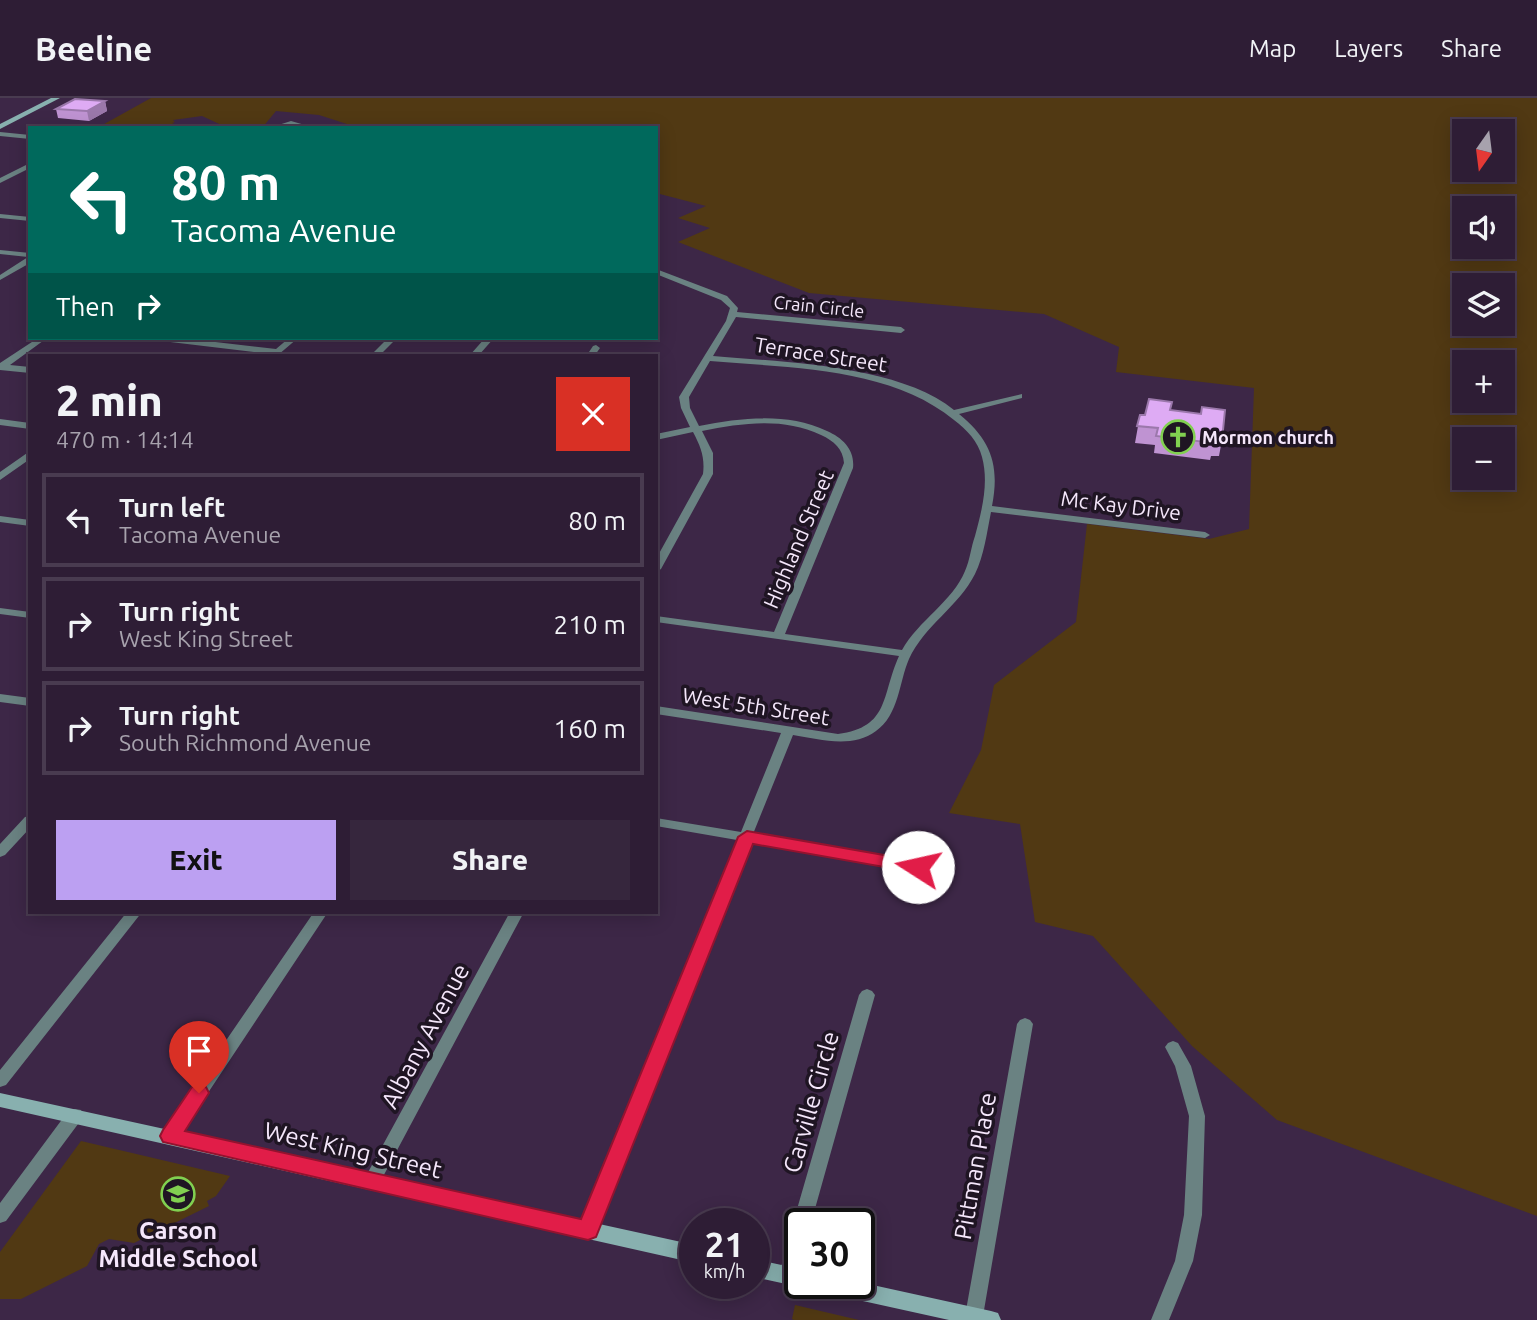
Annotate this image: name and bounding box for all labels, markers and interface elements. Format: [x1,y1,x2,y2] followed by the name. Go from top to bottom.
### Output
[35,30,152,67] text: Beeline
[1249,35,1296,62] text: Map
[1334,35,1403,62] text: Layers
[1441,35,1502,62] text: Share
[1452,119,1516,182] north arrow
[1452,119,1515,490] map controls
[56,154,147,245] icon: left
[171,154,280,209] text: 80 m
[1452,196,1515,259] button: sound
[171,212,397,248] text: Tacoma Avenue
[1452,273,1515,336] button: layers
[129,287,167,325] icon: right
[773,291,865,321] street label: Crain Circle
[56,292,115,321] text: Then
[753,332,889,376] street label: Terrace Street
[1452,350,1515,413] button: +
[56,377,163,424] text: 2 min
[556,377,630,451] button: close
[1159,418,1197,456] church icon: Mormon church
[56,427,194,452] text: 470 m · 14:14
[1202,427,1334,447] place label: Mormon church
[1452,427,1515,490] button: −
[758,466,838,612] street label: Highland Street
[1060,486,1182,524] street label: Mc Kay Drive
[119,493,225,522] text: Turn left
[60,501,98,539] icon: left
[568,506,626,535] text: 80 m
[119,522,281,547] text: Tacoma Avenue
[119,597,240,626] text: Turn right
[60,605,98,643] icon: right
[554,610,626,639] text: 210 m
[119,626,293,651] text: West King Street
[681,683,831,729] street label: West 5th Street
[119,701,240,730] text: Turn right
[60,709,98,747] icon: right
[554,714,626,743] text: 160 m
[119,730,372,755] text: South Richmond Avenue
[56,820,336,900] button: Exit
[350,820,630,900] button: Share
[881,830,955,904] position arrow
[376,959,474,1113] street label: Albany Avenue
[169,1021,229,1093] pin
[778,1028,844,1176] street label: Carville Circle
[180,1032,218,1070] icon: arrive
[949,1090,1001,1242] street label: Pittman Place
[262,1116,445,1184] street label: West King Street
[159,1175,197,1213] school or university icon: Carson Middle School
[784,1208,875,1299] speed limit sign: 30
[98,1217,258,1272] place label: Carson Middle School
[705,1224,744,1264] text: 21
[704,1261,745,1281] text: km/h

